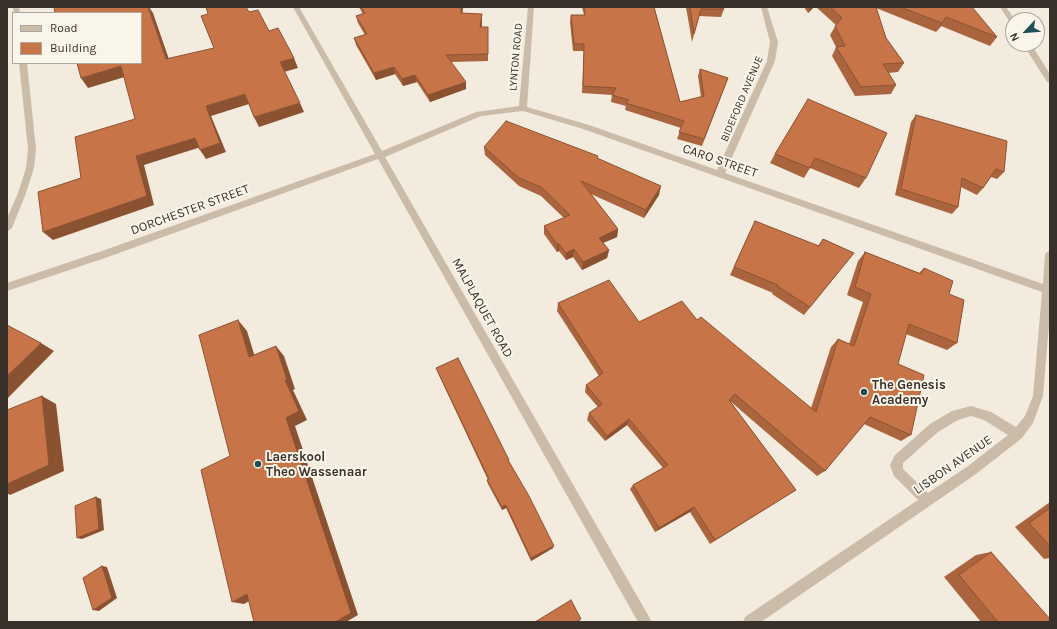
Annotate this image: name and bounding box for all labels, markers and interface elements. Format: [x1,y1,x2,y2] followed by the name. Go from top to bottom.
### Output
[12,12,142,64] legend
[1005,12,1045,52] north arrow
[50,21,78,35] text: Road
[506,23,526,91] street label: LYNTON ROAD
[1007,31,1022,43] text: N
[50,41,96,55] text: Building
[718,54,766,144] street label: BIDEFORD AVENUE
[680,141,760,181] street label: CARO STREET
[129,181,251,239] street label: DORCHESTER STREET
[448,255,516,361] street label: MALPLAQUET ROAD
[872,377,946,408] place label: The Genesis Academy
[859,387,869,397] marker: The Genesis Academy
[911,432,995,498] street label: LISBON AVENUE
[266,449,367,480] place label: Laerskool Theo Wassenaar
[253,459,263,469] marker: Laerskool Theo Wassenaar

